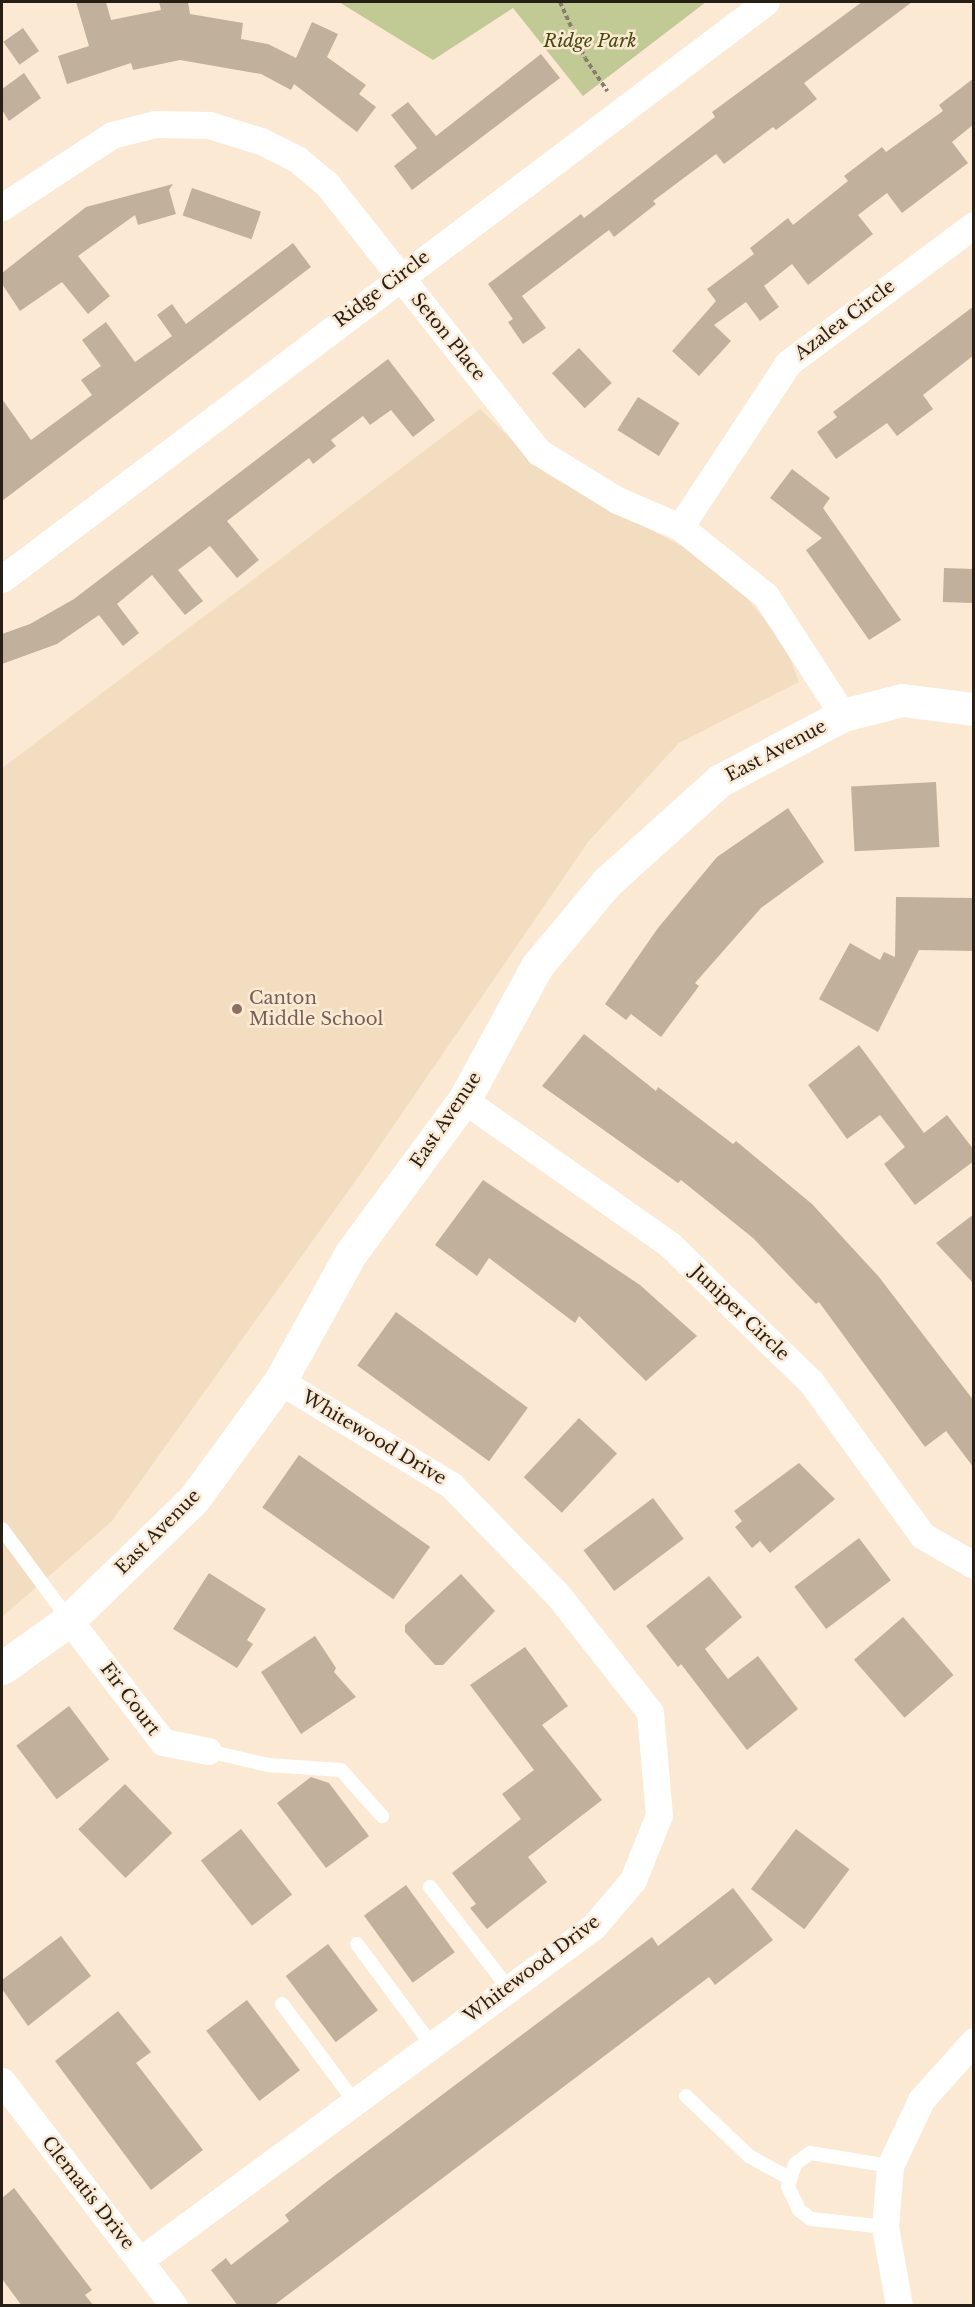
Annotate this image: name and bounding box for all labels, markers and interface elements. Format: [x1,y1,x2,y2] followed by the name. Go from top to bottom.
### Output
[544,30,636,52] park label: Ridge Park
[330,246,434,332] street label: Ridge Circle
[791,275,899,365] street label: Azalea Circle
[406,289,490,385] street label: Seton Place
[722,715,830,787] street label: East Avenue
[249,988,383,1030] place label: Canton Middle School
[230,1002,244,1016] marker: Canton Middle School
[406,1068,486,1172] street label: East Avenue
[686,1261,794,1365] street label: Juniper Circle
[298,1386,450,1490] street label: Whitewood Drive
[111,1485,205,1579] street label: East Avenue
[96,1658,164,1740] street label: Fir Court
[460,1911,604,2027] street label: Whitewood Drive
[37,2132,139,2254] street label: Clematis Drive

